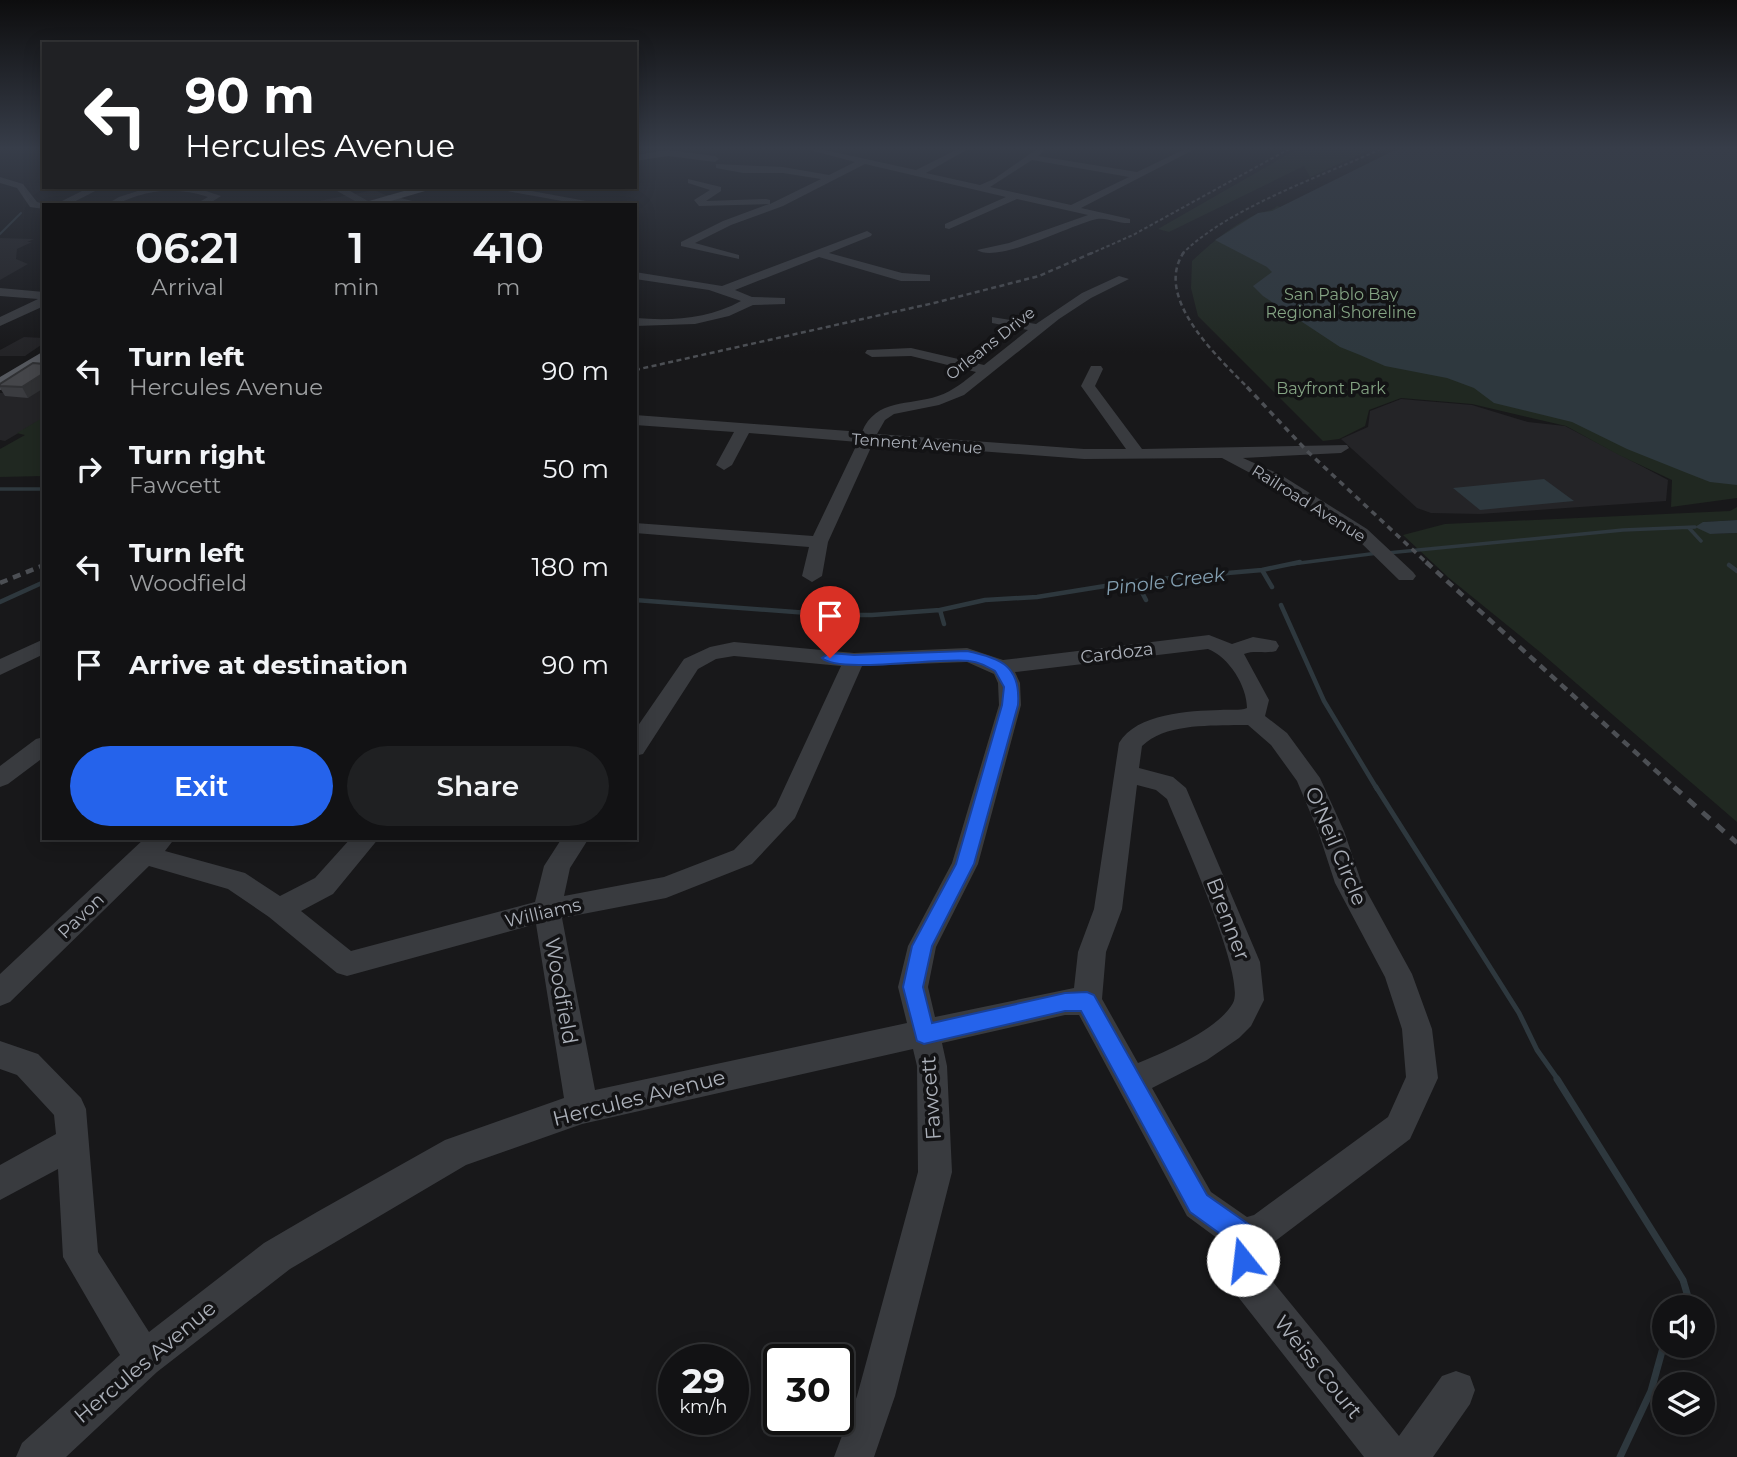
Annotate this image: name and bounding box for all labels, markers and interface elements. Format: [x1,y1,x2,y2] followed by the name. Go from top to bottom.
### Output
[185,66,315,125] text: 90 m
[70,70,161,161] icon: left
[185,126,455,165] text: Hercules Avenue
[135,222,240,274] text: 06:21
[348,222,364,274] text: 1
[472,222,544,274] text: 410
[151,273,224,301] text: Arrival
[333,273,379,301] text: min
[496,273,520,301] text: m
[1266,285,1416,322] park label: San Pablo Bay Regional Shoreline
[942,303,1039,384] street label: Orleans Drive
[129,341,245,373] text: Turn left
[70,352,108,390] icon: left
[542,355,609,387] text: 90 m
[129,373,323,401] text: Hercules Avenue
[1276,379,1386,398] park label: Bayfront Park
[851,429,983,458] street label: Tennent Avenue
[129,439,265,471] text: Turn right
[70,450,108,488] icon: right
[543,453,609,485] text: 50 m
[1248,461,1369,546] street label: Railroad Avenue
[129,471,221,499] text: Fawcett
[129,537,245,569] text: Turn left
[70,548,108,586] icon: left
[531,551,609,583] text: 180 m
[1104,563,1227,600] water label: Pinole Creek
[129,569,247,597] text: Woodfield
[800,586,860,658] pin
[811,597,849,635] icon: arrive
[1079,638,1155,668] street label: Cardoza
[70,646,108,684] icon: arrive
[129,649,408,681] text: Arrive at destination
[542,649,609,681] text: 90 m
[70,746,333,826] button: Exit
[347,746,609,826] button: Share
[1300,783,1373,909] street label: O'Neil Circle
[1201,874,1256,964] street label: Brenner
[53,889,109,943] street label: Pavon
[503,894,583,932] street label: Williams
[540,936,583,1046] street label: Woodfield
[915,1055,946,1141] street label: Fawcett
[550,1064,728,1131] street label: Hercules Avenue
[1206,1223,1280,1297] position arrow
[69,1295,221,1428] street label: Hercules Avenue
[1652,1295,1715,1435] map controls
[1652,1295,1715,1358] button: sound
[1269,1310,1368,1423] street label: Weiss Court
[763,1344,854,1435] speed limit sign: 30
[682,1359,725,1402] text: 29
[1652,1372,1715,1435] button: layers
[679,1396,728,1418] text: km/h

